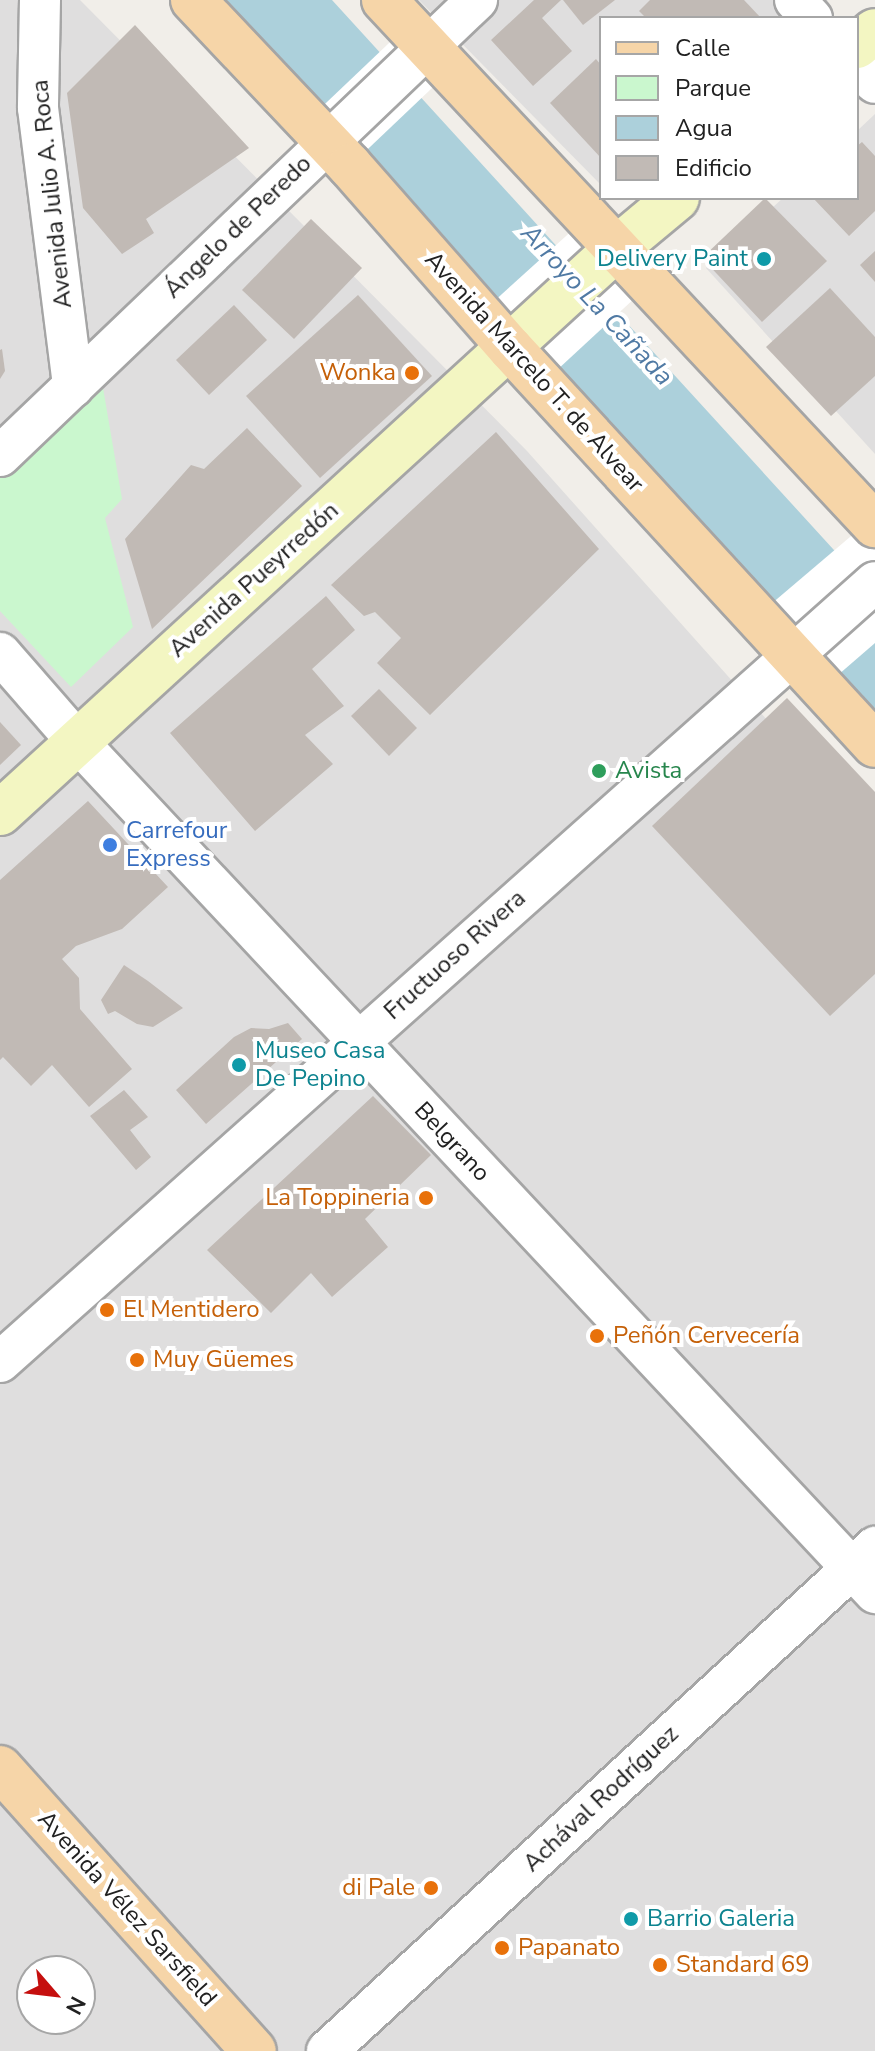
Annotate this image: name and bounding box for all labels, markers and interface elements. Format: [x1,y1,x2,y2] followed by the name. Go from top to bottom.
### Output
[599,16,859,200] legend
[675,32,730,64] text: Calle
[675,72,751,104] text: Parque
[26,78,78,310] street label: Avenida Julio A. Roca
[675,112,733,144] text: Agua
[158,149,318,305] street label: Ángelo de Peredo
[675,152,752,184] text: Edificio
[514,218,680,392] water label: Arroyo La Cañada
[597,245,748,273] place label: Delivery Paint
[418,246,650,498] street label: Avenida Marcelo T. de Alvear
[755,250,773,268] marker: Delivery Paint
[319,359,396,387] place label: Wonka
[403,364,421,382] marker: Wonka
[163,496,345,664] street label: Avenida Pueyrredón
[615,757,682,785] place label: Avista
[590,762,608,780] marker: Avista
[126,817,227,873] place label: Carrefour Express
[101,836,119,854] marker: Carrefour Express
[378,884,532,1026] street label: Fructuoso Rivera
[255,1037,386,1093] place label: Museo Casa De Pepino
[230,1056,248,1074] marker: Museo Casa De Pepino
[408,1096,496,1188] street label: Belgrano
[265,1184,410,1212] place label: La Toppineria
[417,1189,435,1207] marker: La Toppineria
[123,1296,260,1324] place label: El Mentidero
[98,1301,116,1319] marker: El Mentidero
[613,1322,800,1350] place label: Peñón Cervecería
[588,1327,606,1345] marker: Peñón Cervecería
[153,1346,294,1374] place label: Muy Güemes
[128,1351,146,1369] marker: Muy Güemes
[518,1720,684,1878] street label: Achával Rodríguez
[32,1805,222,2013] street label: Avenida Vélez Sarsfield
[342,1874,415,1902] place label: di Pale
[422,1879,440,1897] marker: di Pale
[647,1905,795,1933] place label: Barrio Galeria
[622,1910,640,1928] marker: Barrio Galeria
[518,1934,620,1962] place label: Papanato
[493,1939,511,1957] marker: Papanato
[676,1951,810,1979] place label: Standard 69
[16,1955,96,2035] north arrow
[651,1956,669,1974] marker: Standard 69
[58,1991,93,2020] text: N

